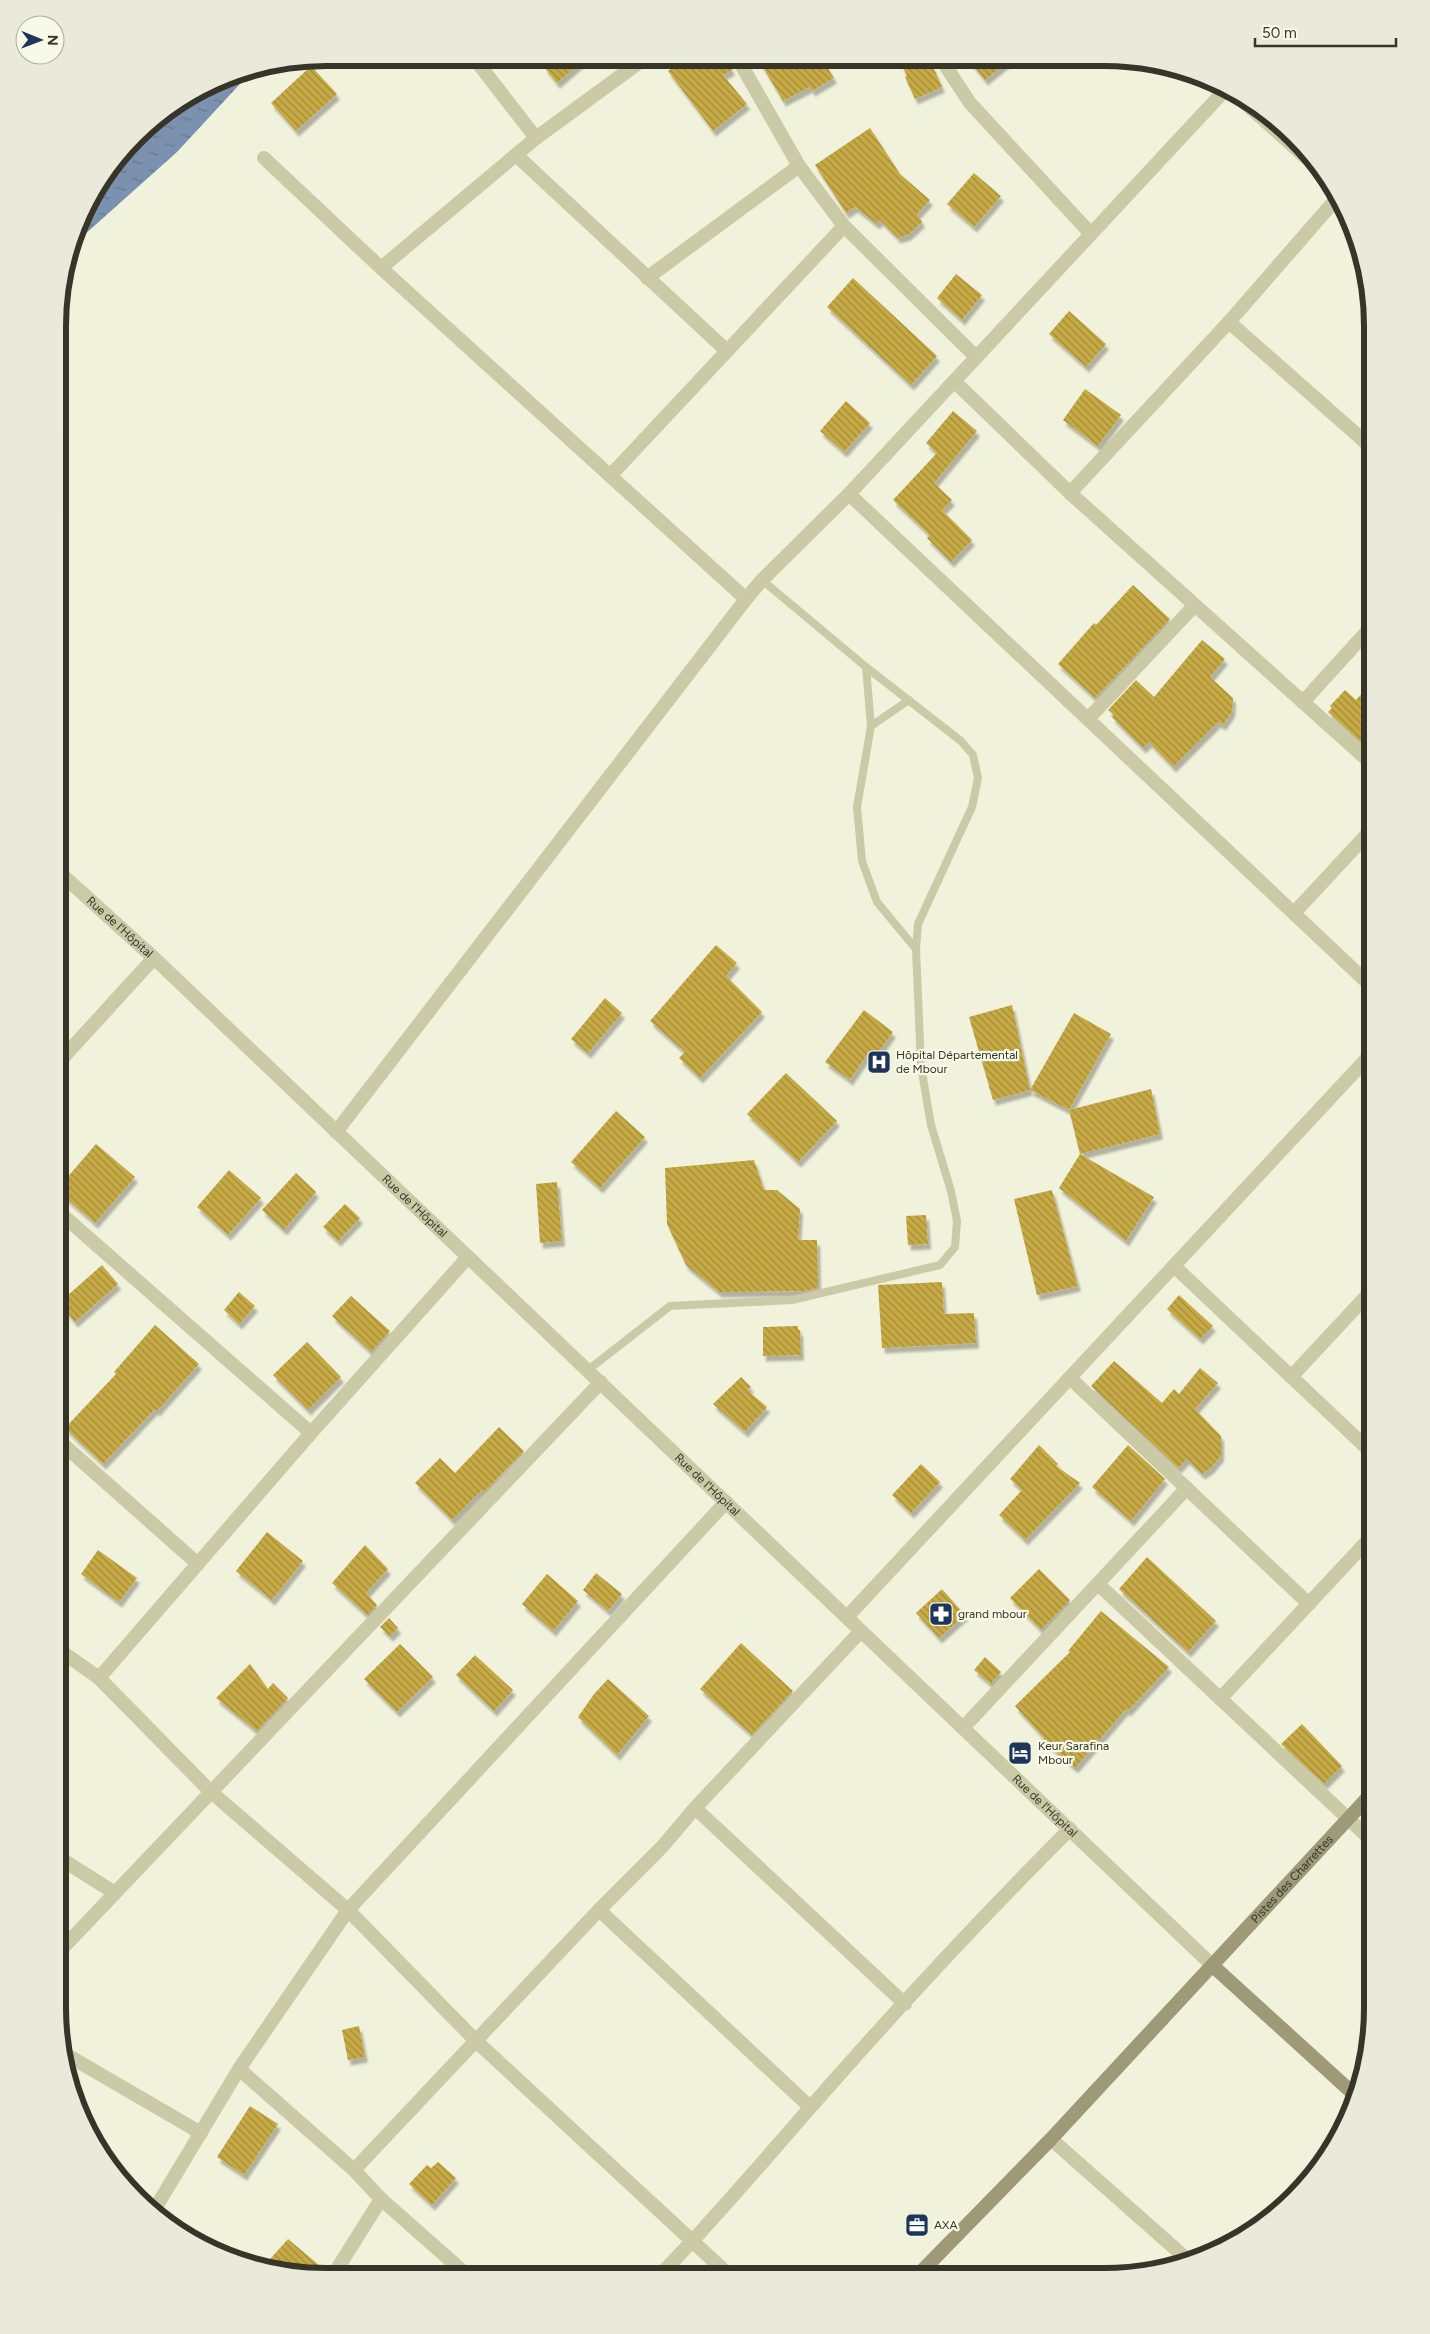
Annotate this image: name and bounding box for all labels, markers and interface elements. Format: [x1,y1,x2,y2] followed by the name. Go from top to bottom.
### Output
[15,15,65,65] north arrow
[1255,15,1396,47] scale bar
[1262,24,1297,42] text: 50 m
[44,35,61,46] text: N
[84,893,156,961] street label: Rue de l'Hôpital
[896,1048,1018,1076] place label: Hôpital Départemental de Mbour
[866,1049,892,1075] hospital icon: Hôpital Départemental de Mbour
[379,1172,450,1240] street label: Rue de l'Hôpital
[672,1450,743,1519] street label: Rue de l'Hôpital
[928,1601,954,1627] pharmacy icon: grand mbour
[958,1607,1027,1621] place label: grand mbour
[1038,1739,1109,1767] place label: Keur Sarafina Mbour
[1007,1740,1033,1766] hotel icon: Keur Sarafina Mbour
[1009,1772,1080,1840] street label: Rue de l'Hôpital
[1248,1832,1336,1926] street label: Pistes des Charrettes
[904,2212,930,2238] office icon: AXA
[934,2218,958,2232] place label: AXA

